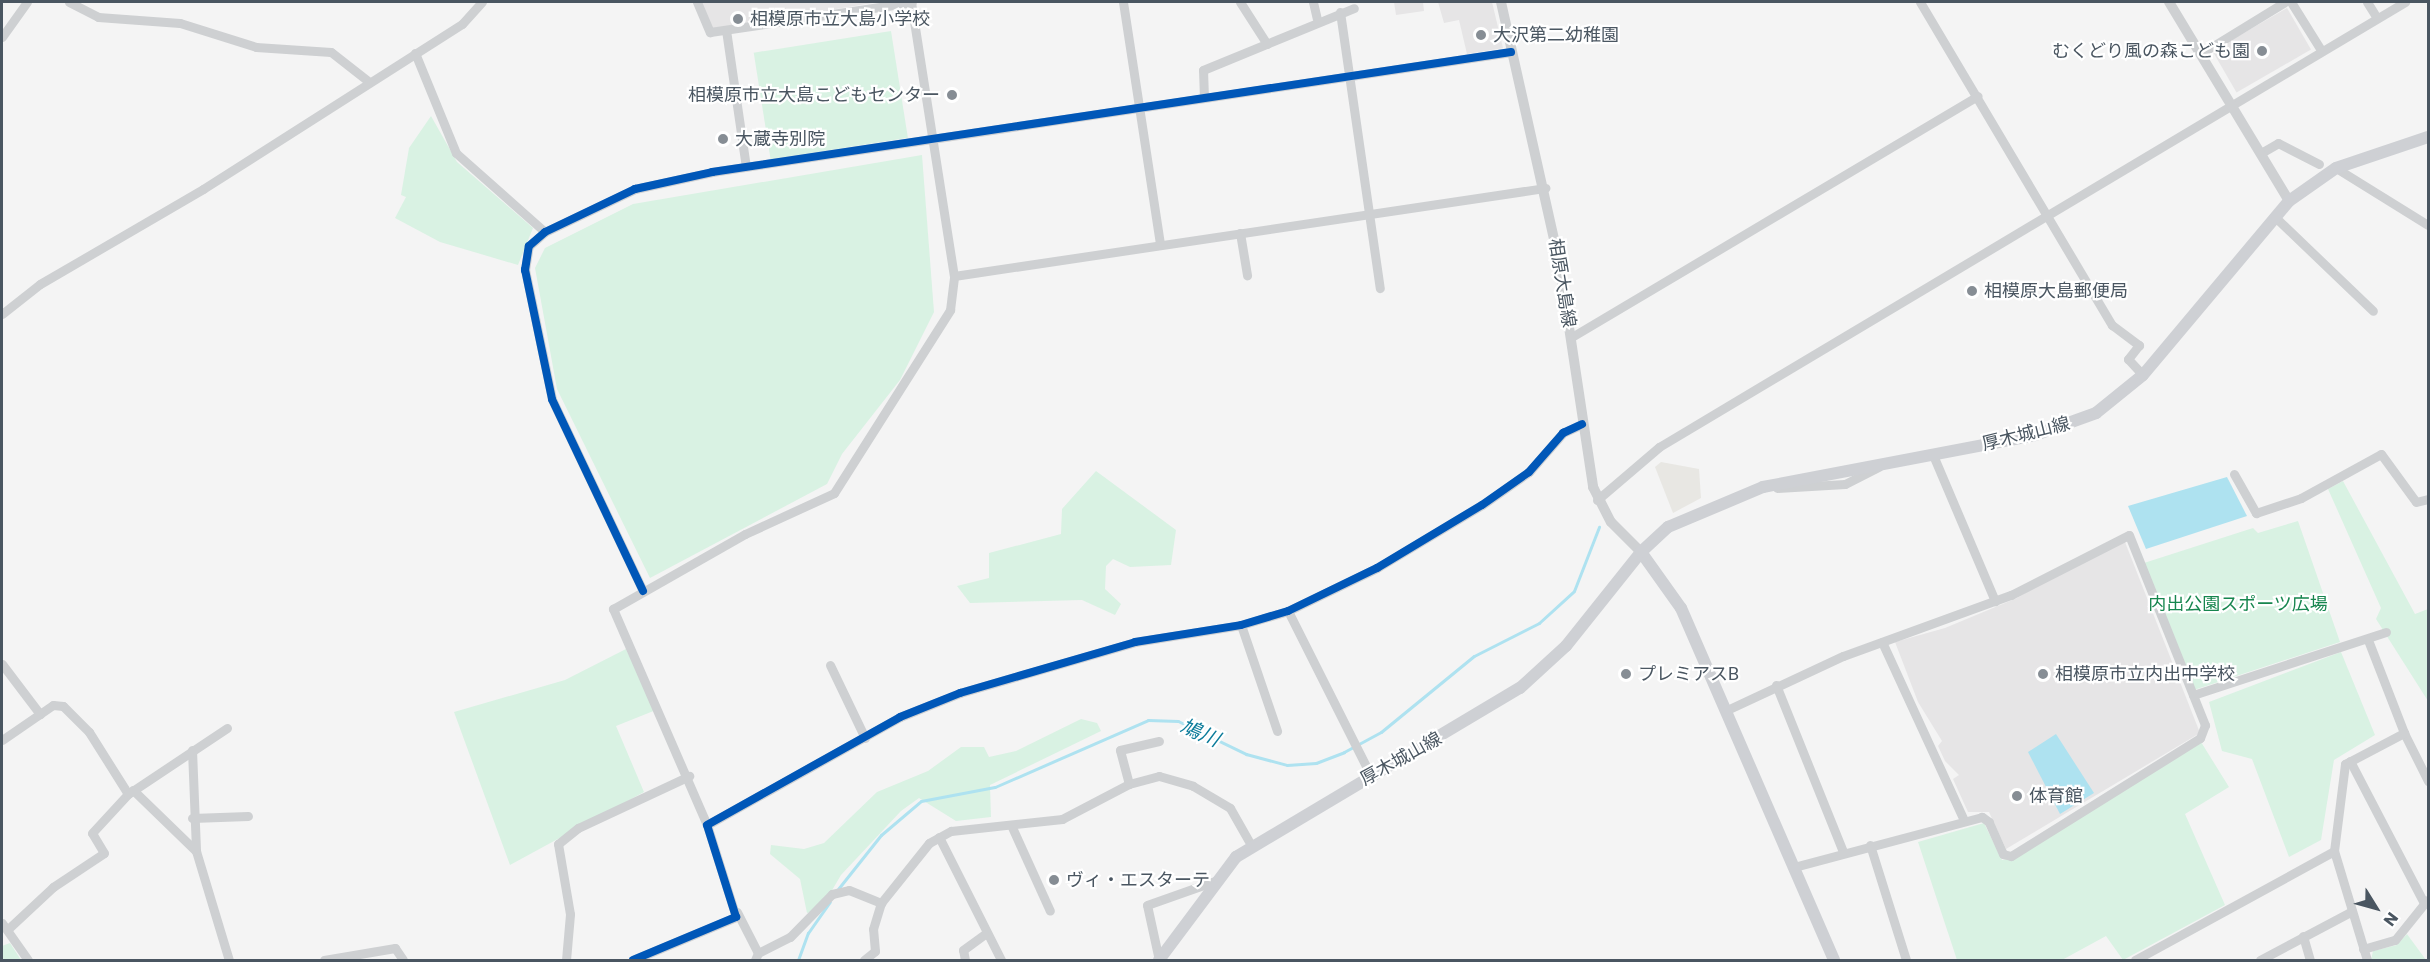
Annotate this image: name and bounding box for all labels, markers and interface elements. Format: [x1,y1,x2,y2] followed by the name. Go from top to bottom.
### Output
[750,8,930,30] place label: 相模原市立大島小学校
[731,12,745,26] marker: 相模原市立大島小学校
[1493,24,1619,46] place label: 大沢第二幼稚園
[1474,28,1488,42] marker: 大沢第二幼稚園
[2052,40,2250,62] place label: むくどり風の森こども園
[2255,44,2269,58] marker: むくどり風の森こども園
[688,84,940,106] place label: 相模原市立大島こどもセンター
[945,88,959,102] marker: 相模原市立大島こどもセンター
[735,128,825,150] place label: 大蔵寺別院
[716,132,730,146] marker: 大蔵寺別院
[1544,237,1580,329] street label: 相原大島線
[1984,280,2128,302] place label: 相模原大島郵便局
[1965,284,1979,298] marker: 相模原大島郵便局
[1980,413,2072,455] street label: 厚木城山線
[2148,593,2328,615] park label: 内出公園スポーツ広場
[1638,663,1739,685] place label: プレミアスB
[2055,663,2235,685] place label: 相模原市立内出中学校
[1619,667,1633,681] marker: プレミアスB
[2036,667,2050,681] marker: 相模原市立内出中学校
[1177,714,1223,752] water label: 鳩川
[1356,728,1446,790] street label: 厚木城山線
[2029,785,2083,807] place label: 体育館
[2010,789,2024,803] marker: 体育館
[1066,869,1210,891] place label: ヴィ・エスターテ
[1047,873,1061,887] marker: ヴィ・エスターテ
[2346,878,2406,938] north arrow
[2378,907,2404,931] text: N

